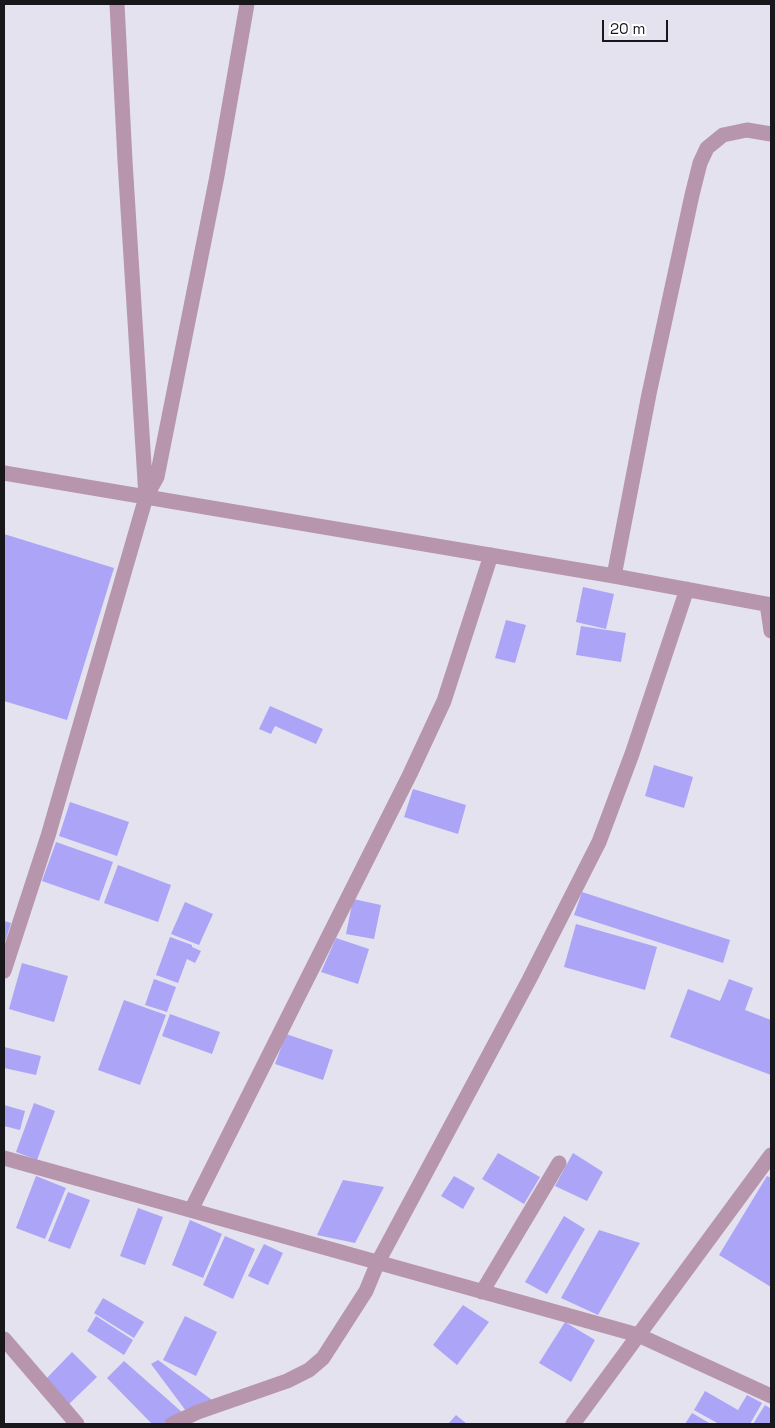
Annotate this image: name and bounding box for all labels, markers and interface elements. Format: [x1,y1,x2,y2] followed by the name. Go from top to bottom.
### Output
[605,10,671,42] scale bar
[610,19,645,38] text: 20 m

